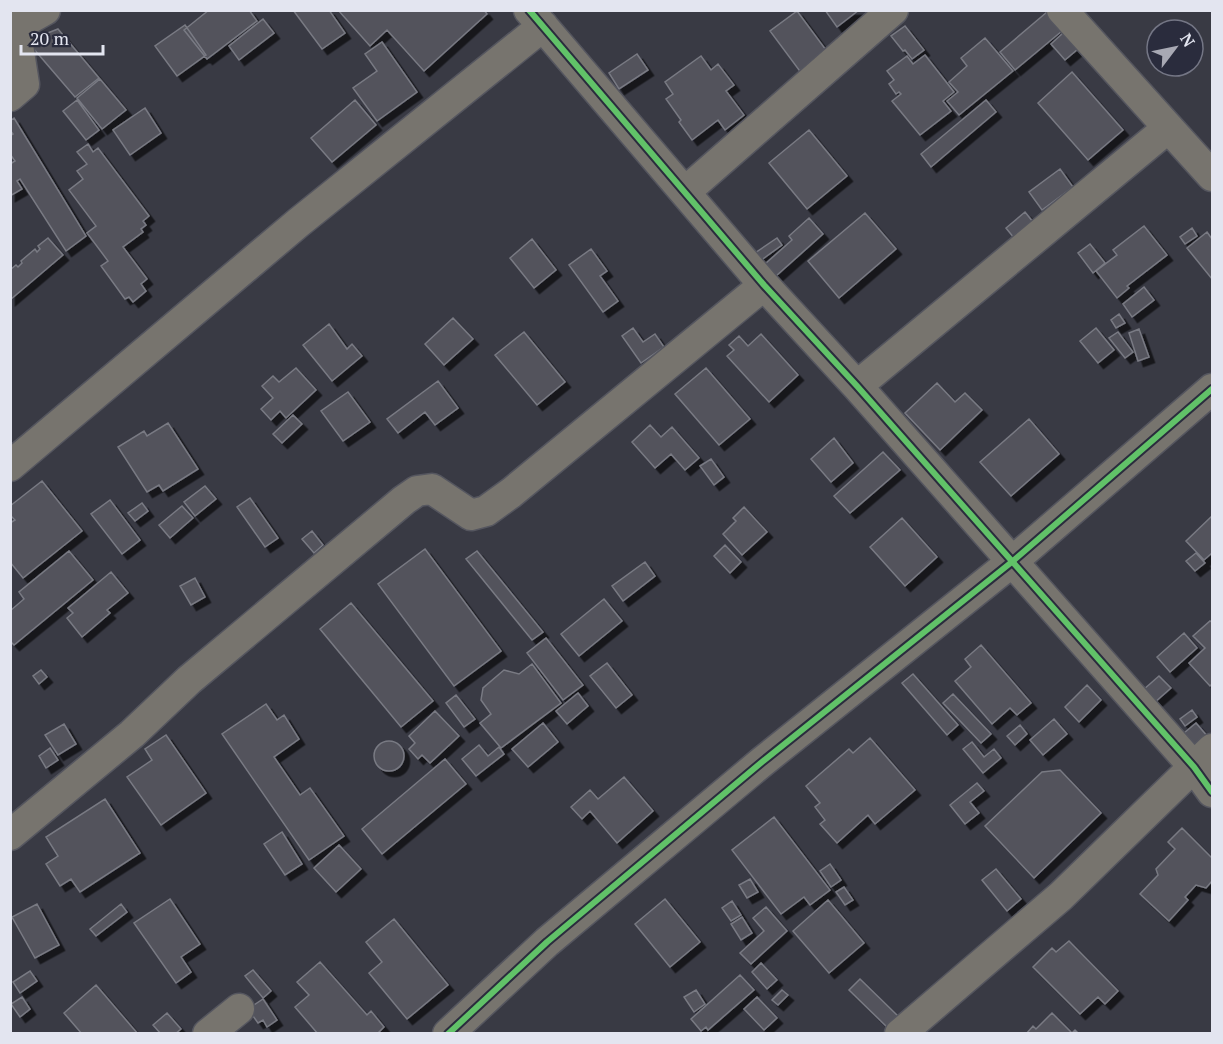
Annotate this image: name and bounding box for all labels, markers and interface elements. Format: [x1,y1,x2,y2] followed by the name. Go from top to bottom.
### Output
[21,18,104,56] scale bar
[1145,18,1205,78] north arrow
[30,26,70,50] text: 20 m
[1175,29,1200,51] text: N

